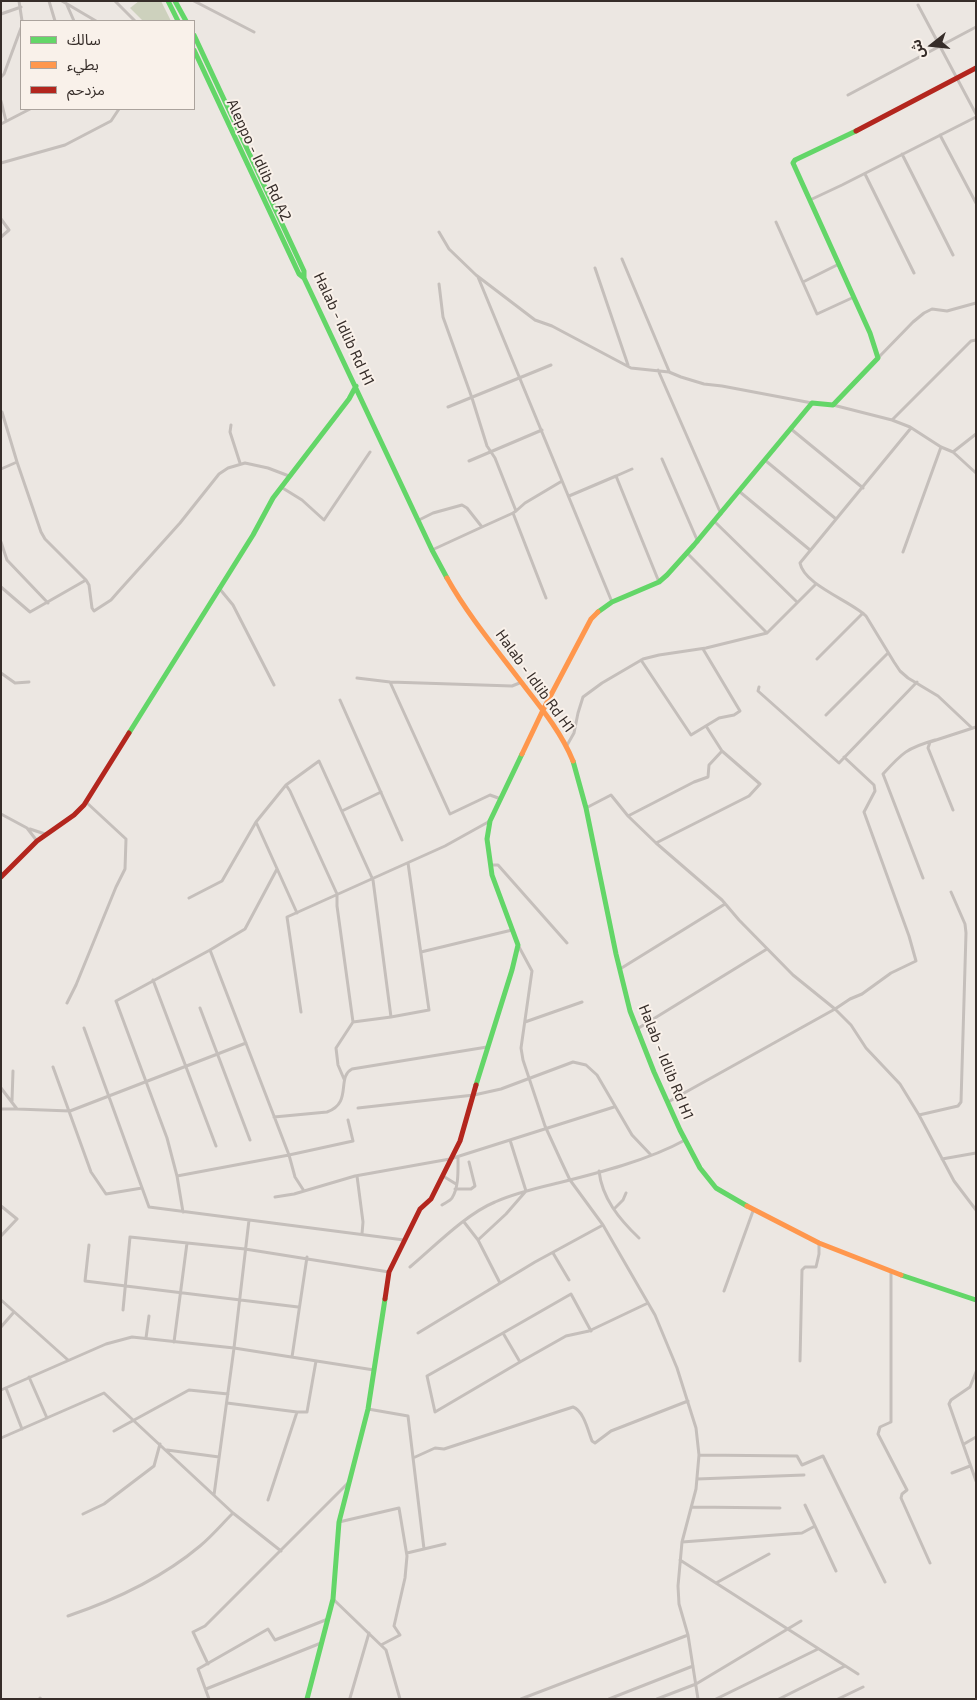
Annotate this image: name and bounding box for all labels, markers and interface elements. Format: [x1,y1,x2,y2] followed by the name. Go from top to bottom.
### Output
[20,20,195,110] legend
[907,20,957,70] north arrow
[67,30,101,48] text: سالك
[906,38,928,61] text: ش
[67,55,99,73] text: بطيء
[67,80,105,98] text: مزدحم
[223,96,295,224] street label: Aleppo - Idlib Rd A2
[310,270,378,388] street label: Halab - Idlib Rd H1
[492,626,578,736] street label: Halab - Idlib Rd H1
[635,1002,697,1122] street label: Halab - Idlib Rd H1

